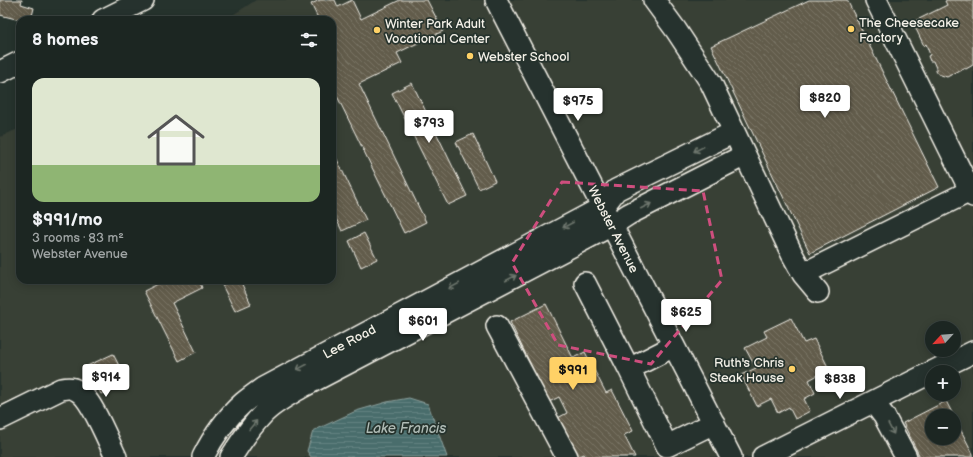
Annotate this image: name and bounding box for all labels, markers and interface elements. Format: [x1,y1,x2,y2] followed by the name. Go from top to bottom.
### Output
[859,15,959,46] place label: The Cheesecake Factory
[385,16,490,47] place label: Winter Park Adult Vocational Center
[846,24,856,34] marker: The Cheesecake Factory
[372,25,382,35] marker: Winter Park Adult Vocational Center
[298,29,320,51] icon: filters
[32,30,98,50] text: 8 homes
[478,49,570,65] place label: Webster School
[465,51,475,61] marker: Webster School
[801,85,849,119] pin: $820
[554,88,602,122] pin: $975
[809,90,841,106] text: $820
[563,93,593,109] text: $975
[140,104,212,176] icon: home
[405,110,453,144] pin: $793
[414,115,444,131] text: $793
[693,146,705,153] one-way arrow
[584,183,642,276] street label: Webster Avenue
[640,201,652,209] one-way arrow
[32,210,102,230] text: $991/mo
[563,222,575,230] one-way arrow
[32,230,124,246] text: 3 rooms · 83 m²
[32,246,128,262] text: Webster Avenue
[504,273,516,281] one-way arrow
[448,283,460,291] one-way arrow
[662,299,710,333] pin: $625
[670,304,702,320] text: $625
[399,308,447,342] pin: $601
[408,313,438,329] text: $601
[320,321,379,362] street label: Lee Road
[925,321,961,357] north arrow
[925,321,961,445] map controls
[709,355,785,386] place label: Ruth's Chris Steak House
[549,357,597,391] pin: $991
[558,362,588,378] text: $991
[296,363,308,371] one-way arrow
[82,364,130,398] pin: $914
[787,364,797,374] marker: Ruth's Chris Steak House
[925,365,961,401] button: +
[816,366,864,400] pin: $838
[91,369,121,385] text: $914
[824,371,856,387] text: $838
[925,409,961,445] button: −
[249,420,258,431] one-way arrow
[366,420,446,437] water label: Lake Francis
[887,423,895,435] one-way arrow

